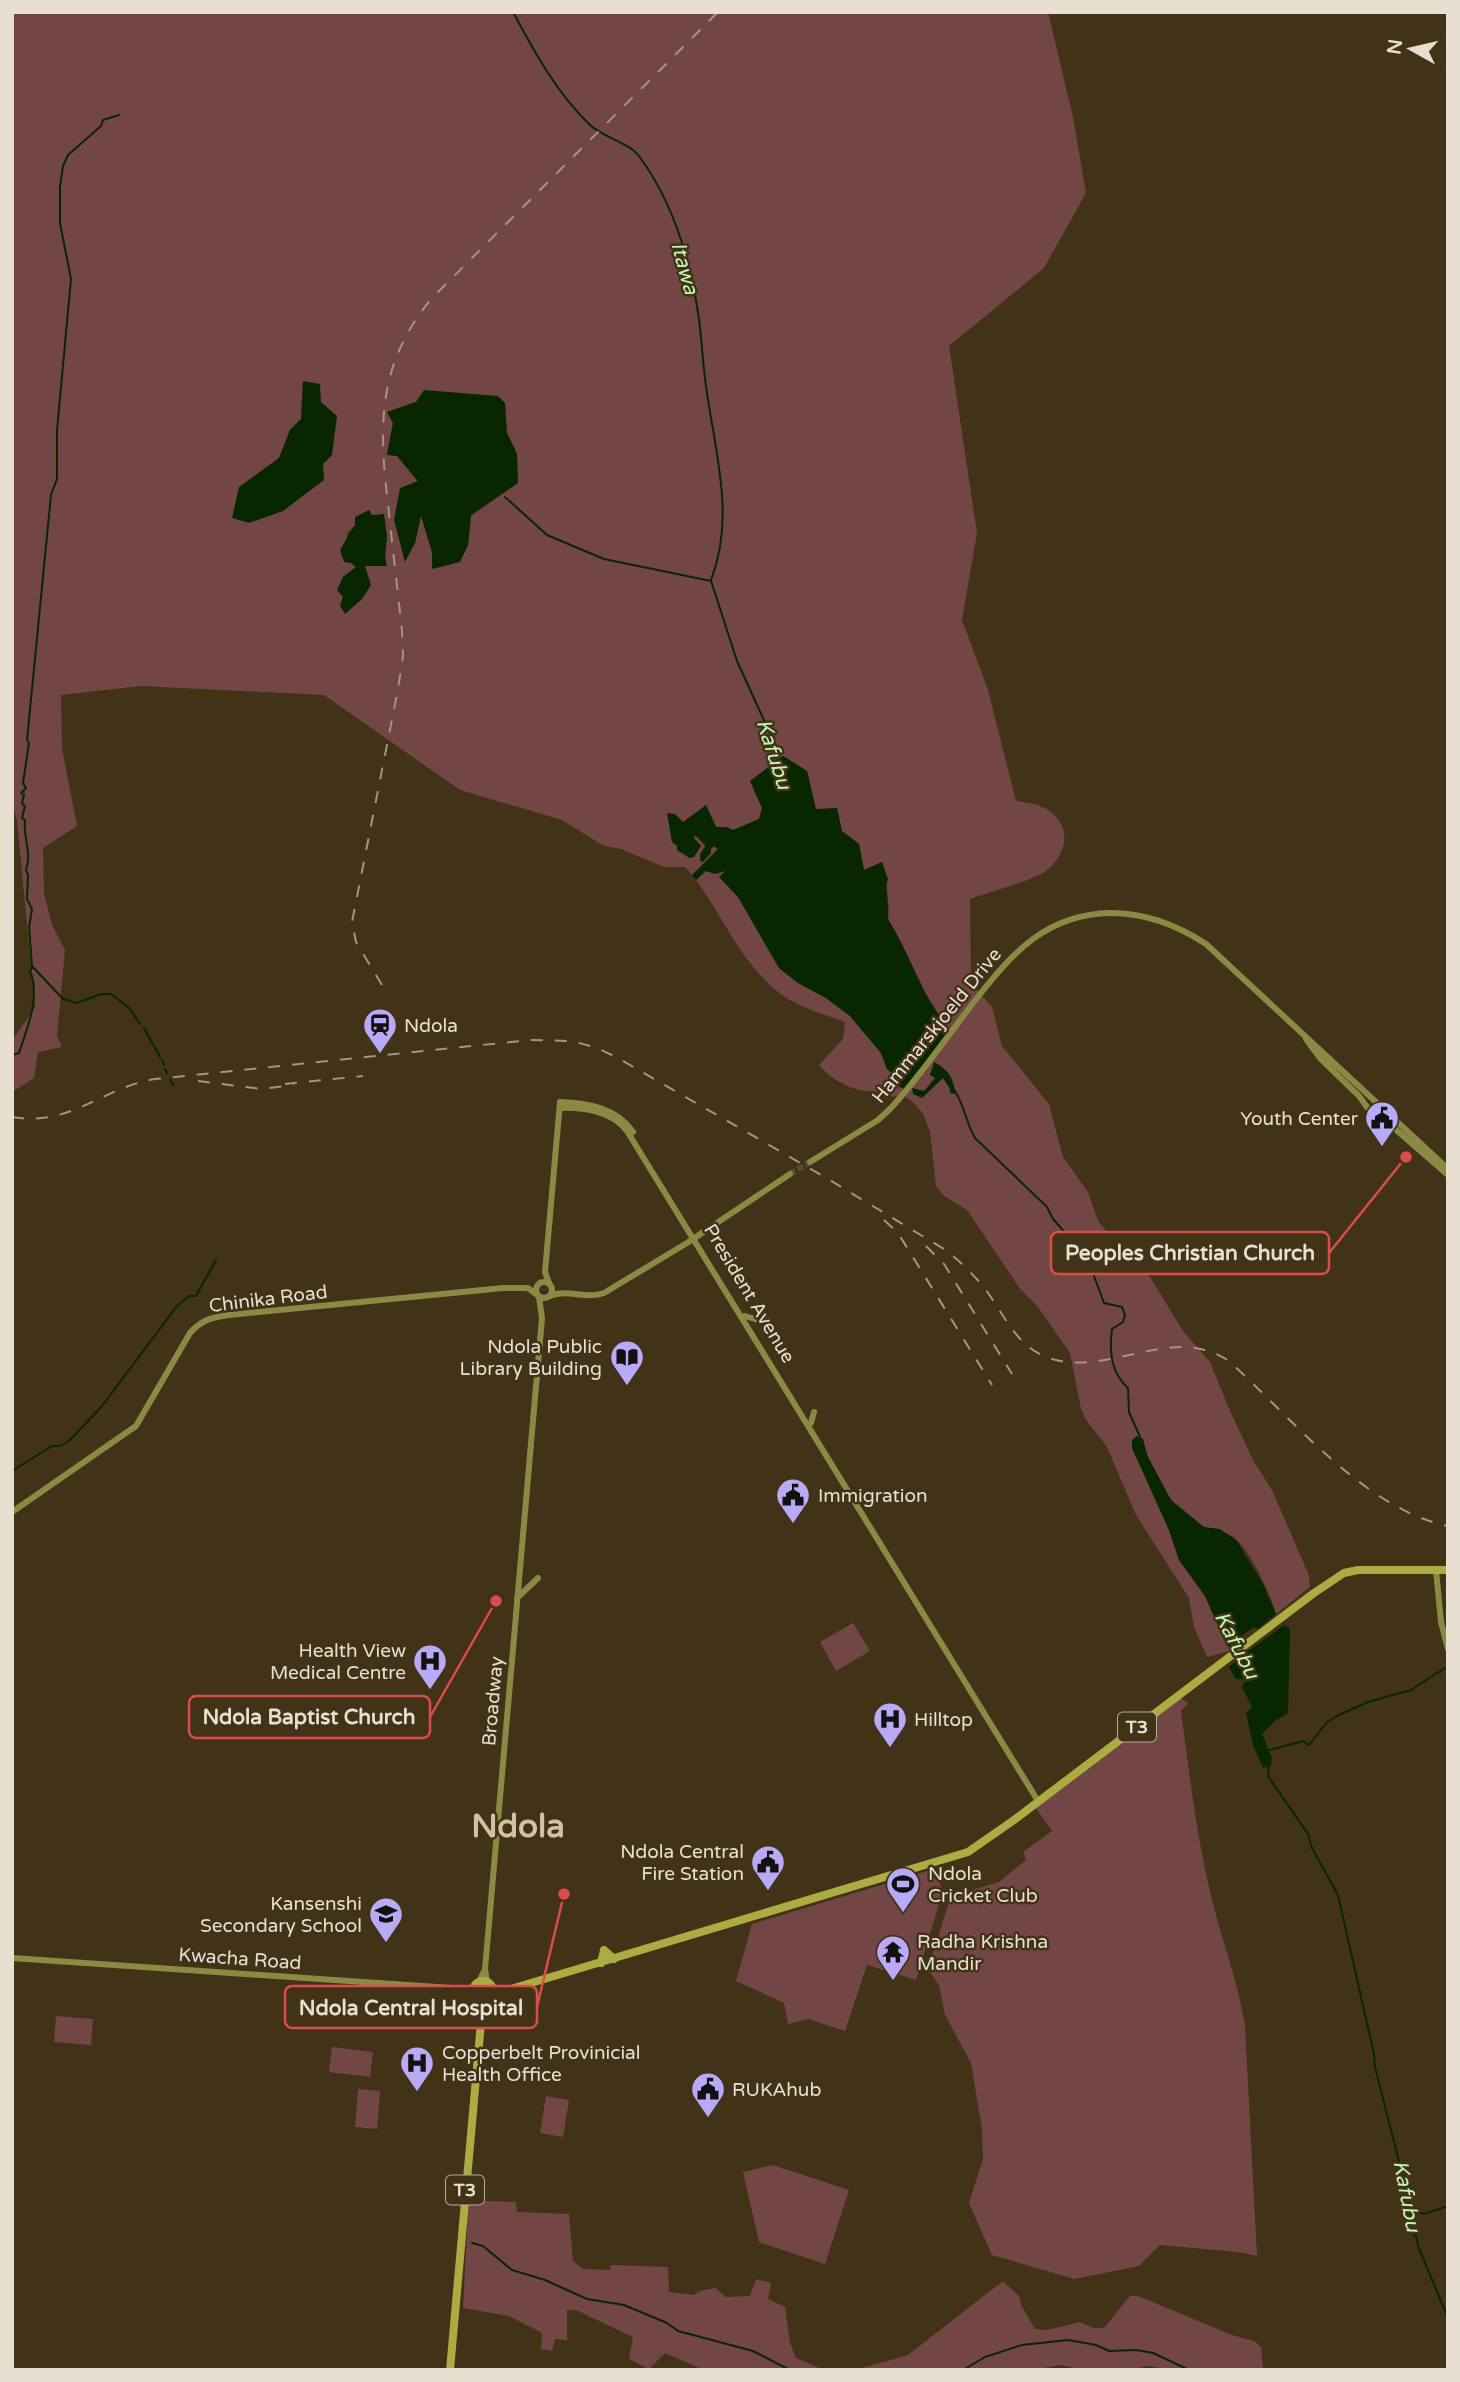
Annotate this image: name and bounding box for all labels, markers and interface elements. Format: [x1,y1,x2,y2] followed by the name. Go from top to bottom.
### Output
[1376,14,1446,84] north arrow
[1383,38,1407,56] text: N
[665,239,704,298] water label: Itawa
[750,716,797,794] water label: Kafubu
[868,944,1006,1108] street label: Hammarskjoeld Drive
[361,1006,399,1055] station icon: Ndola
[404,1015,458,1037] place label: Ndola
[1363,1099,1401,1148] public building icon: Youth Center
[1240,1108,1359,1130] place label: Youth Center
[699,1220,799,1367] street label: President Avenue
[1051,1232,1329,1274] callout: Peoples Christian Church
[1065,1241,1315,1266] text: Peoples Christian Church
[208,1281,329,1317] street label: Chinika Road
[460,1336,602,1380] place label: Ndola Public Library Building
[608,1338,646,1387] library icon: Ndola Public Library Building
[774,1476,812,1525] public building icon: Immigration
[818,1485,928,1507] place label: Immigration
[1209,1607,1265,1684] water label: Kafubu
[270,1640,406,1684] place label: Health View Medical Centre
[411,1642,449,1691] hospital icon: Health View Medical Centre
[478,1655,508,1747] street label: Broadway
[189,1696,430,1738] callout: Ndola Baptist Church
[871,1700,909,1749] hospital icon: Hilltop
[202,1705,416,1730] text: Ndola Baptist Church
[914,1709,973,1731] place label: Hilltop
[1118,1712,1156,1742] road number: T3
[471,1807,565,1846] district label: Ndola
[620,1841,744,1885] place label: Ndola Central Fire Station
[749,1843,787,1892] public building icon: Ndola Central Fire Station
[928,1863,1038,1907] place label: Ndola Cricket Club
[884,1865,922,1914] sports icon: Ndola Cricket Club
[200,1893,362,1937] place label: Kansenshi Secondary School
[367,1895,405,1944] school or university icon: Kansenshi Secondary School
[917,1931,1048,1975] place label: Radha Krishna Mandir
[874,1933,912,1982] temple icon: Radha Krishna Mandir
[178,1944,302,1974] street label: Kwacha Road
[285,1986,537,2028] callout: Ndola Central Hospital
[299,1996,523,2021] text: Ndola Central Hospital
[442,2042,641,2086] place label: Copperbelt Provinicial Health Office
[398,2044,436,2093] hospital icon: Copperbelt Provinicial Health Office
[689,2070,727,2119] public building icon: RUKAhub
[732,2079,821,2101] place label: RUKAhub
[1387,2158,1426,2235] water label: Kafubu
[446,2176,484,2204] road number: T3

